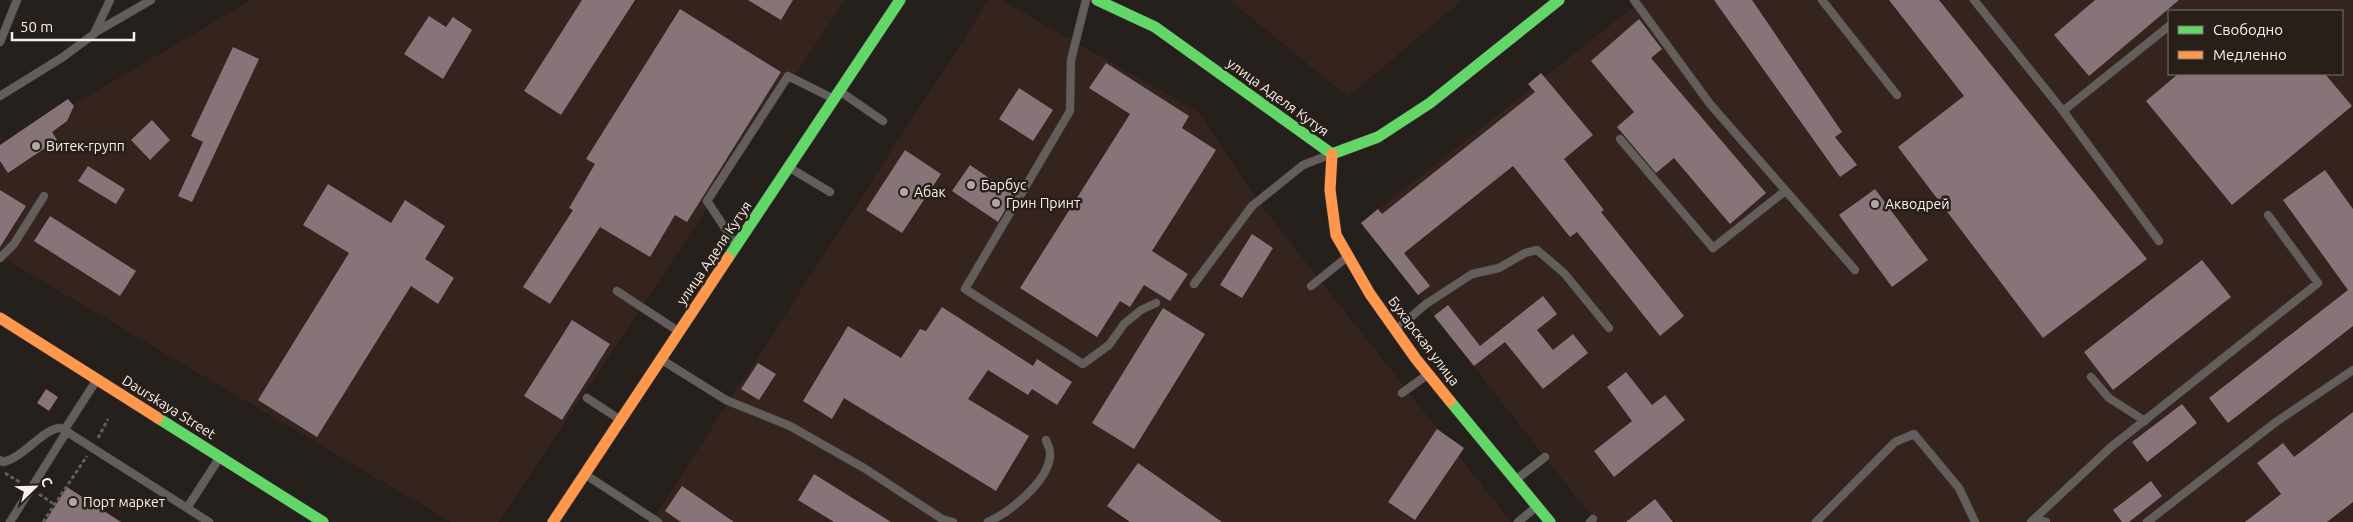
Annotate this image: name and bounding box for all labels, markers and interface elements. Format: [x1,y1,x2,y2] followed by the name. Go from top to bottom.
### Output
[12,10,135,42] scale bar
[2168,10,2343,75] legend
[20,18,53,35] text: 50 m
[2213,21,2283,38] text: Свободно
[2213,46,2287,63] text: Медленно
[1224,55,1332,139] street label: улица Аделя Кутуя
[46,138,125,154] place label: Витек-групп
[30,140,42,152] marker: Витек-групп
[981,177,1027,193] place label: Барбус
[965,179,977,191] marker: Барбус
[914,184,946,200] place label: Абак
[898,186,910,198] marker: Абак
[1006,195,1080,211] place label: Грин Принт
[1885,196,1950,212] place label: Акводрей
[990,197,1002,209] marker: Грин Принт
[673,198,755,308] street label: улица Аделя Кутуя
[1869,198,1881,210] marker: Акводрей
[1385,293,1463,389] street label: Бухарская улица
[119,372,219,442] street label: Daurskaya Street
[10,462,60,512] north arrow
[38,475,56,489] text: С
[83,494,165,510] place label: Порт маркет
[67,496,79,508] marker: Порт маркет

